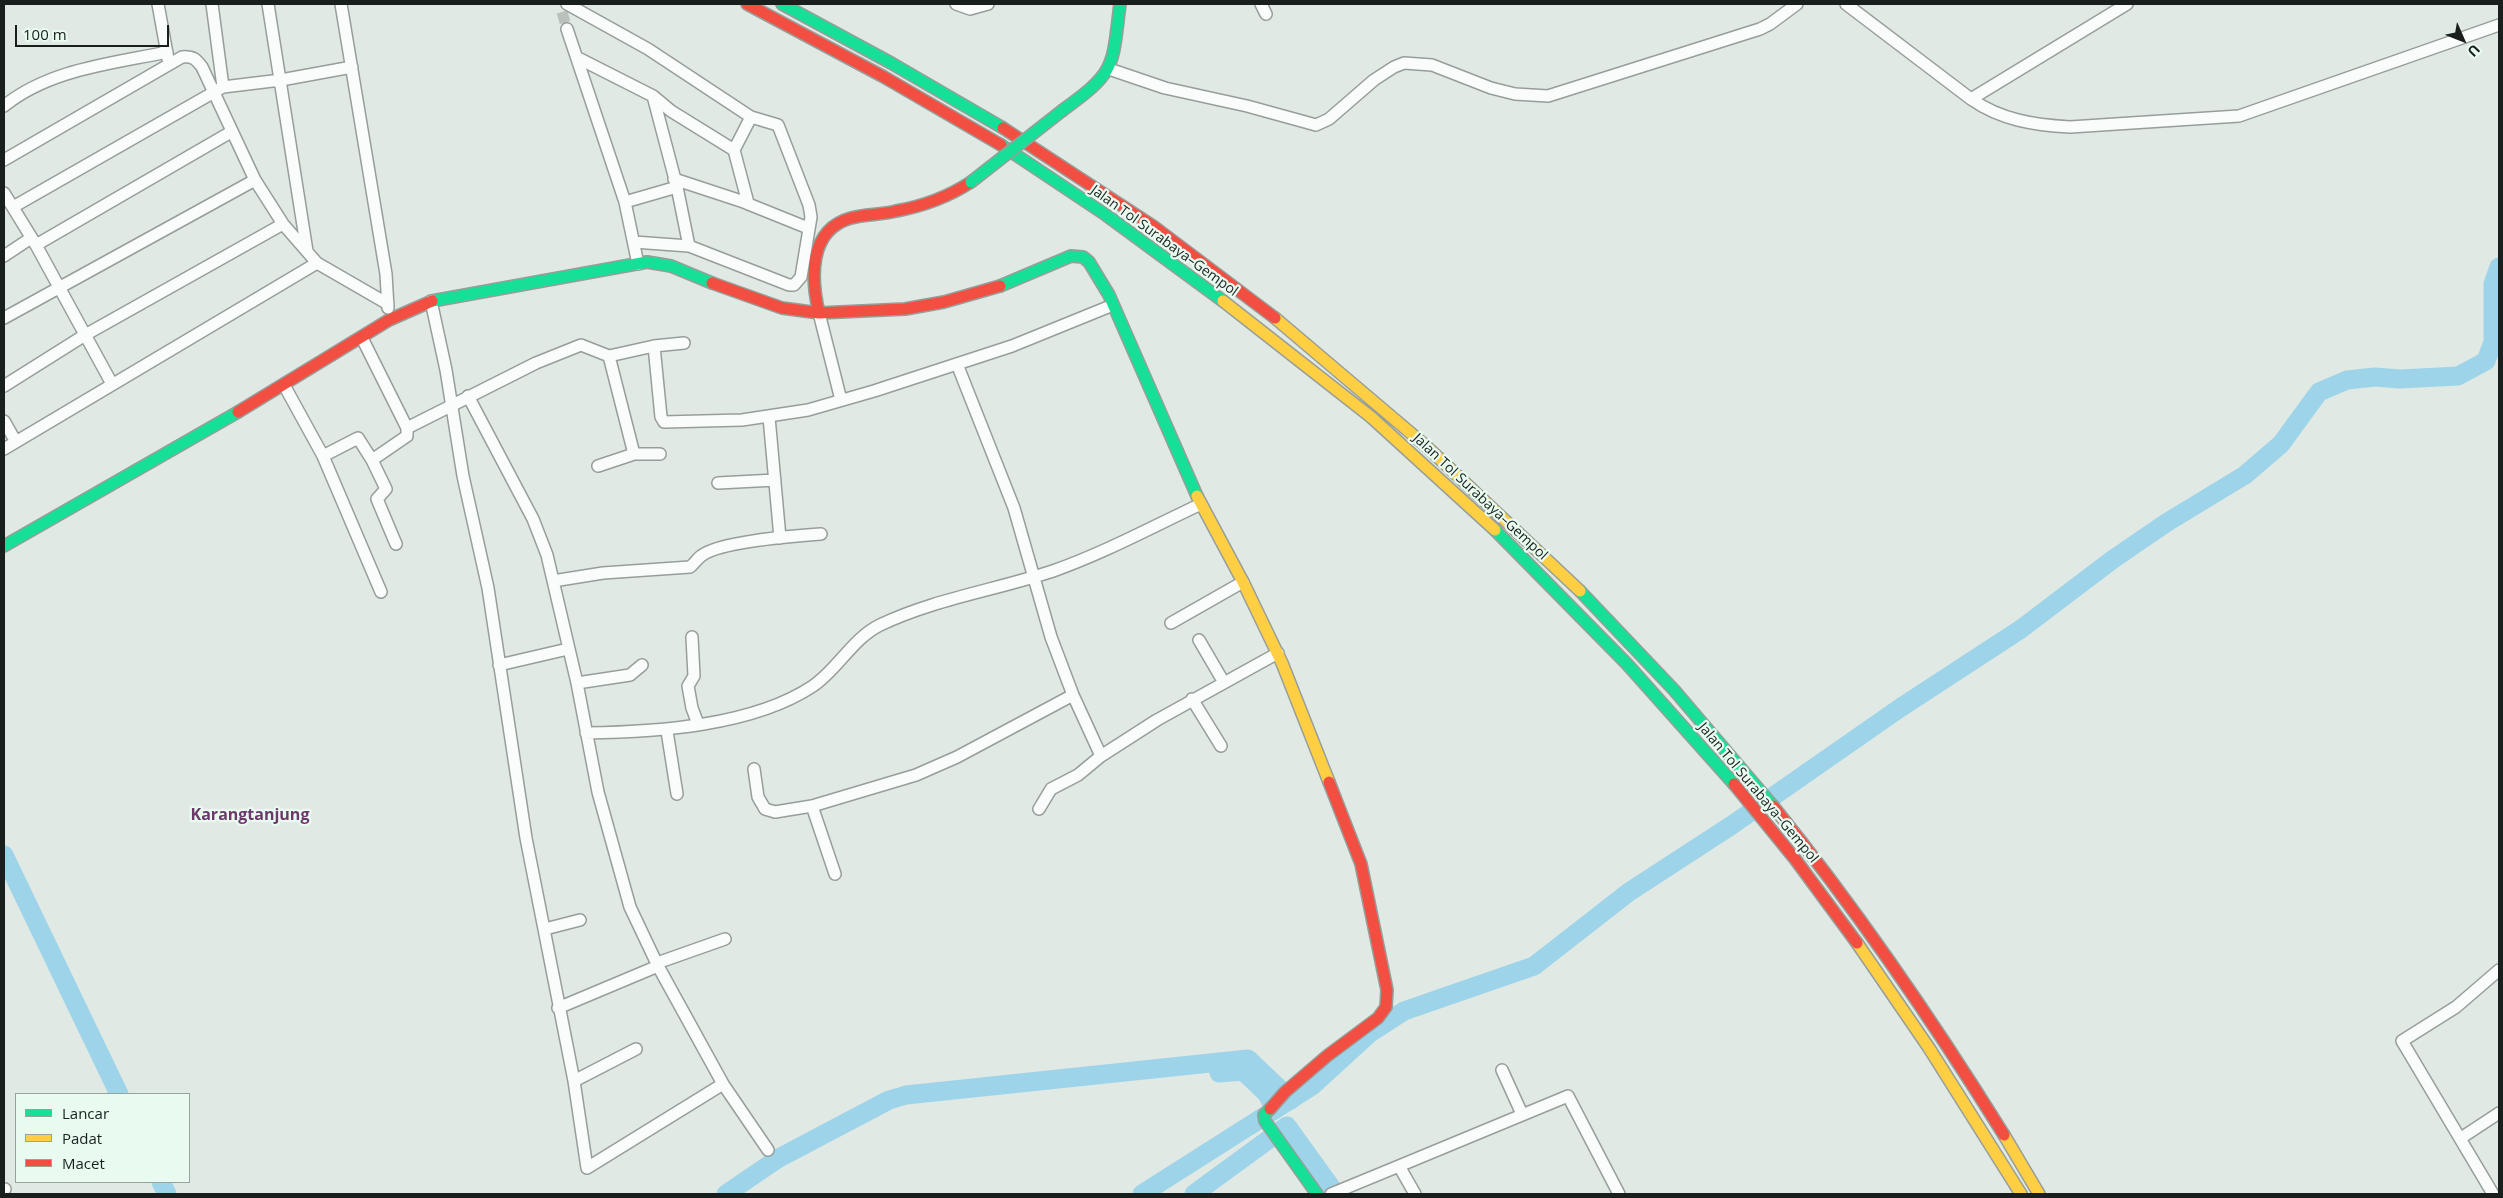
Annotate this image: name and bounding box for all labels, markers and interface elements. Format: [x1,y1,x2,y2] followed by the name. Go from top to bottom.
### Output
[18,15,171,47] scale bar
[2438,15,2488,65] north arrow
[23,24,67,44] text: 100 m
[2464,40,2485,61] text: U
[1087,182,1241,300] street label: Jalan Tol Surabaya–Gempol
[1409,430,1551,564] street label: Jalan Tol Surabaya–Gempol
[1694,719,1822,867] street label: Jalan Tol Surabaya–Gempol
[191,805,309,825] district label: Karangtanjung
[15,1093,190,1183] legend
[62,1103,109,1123] text: Lancar
[62,1128,102,1148] text: Padat
[62,1153,105,1173] text: Macet

